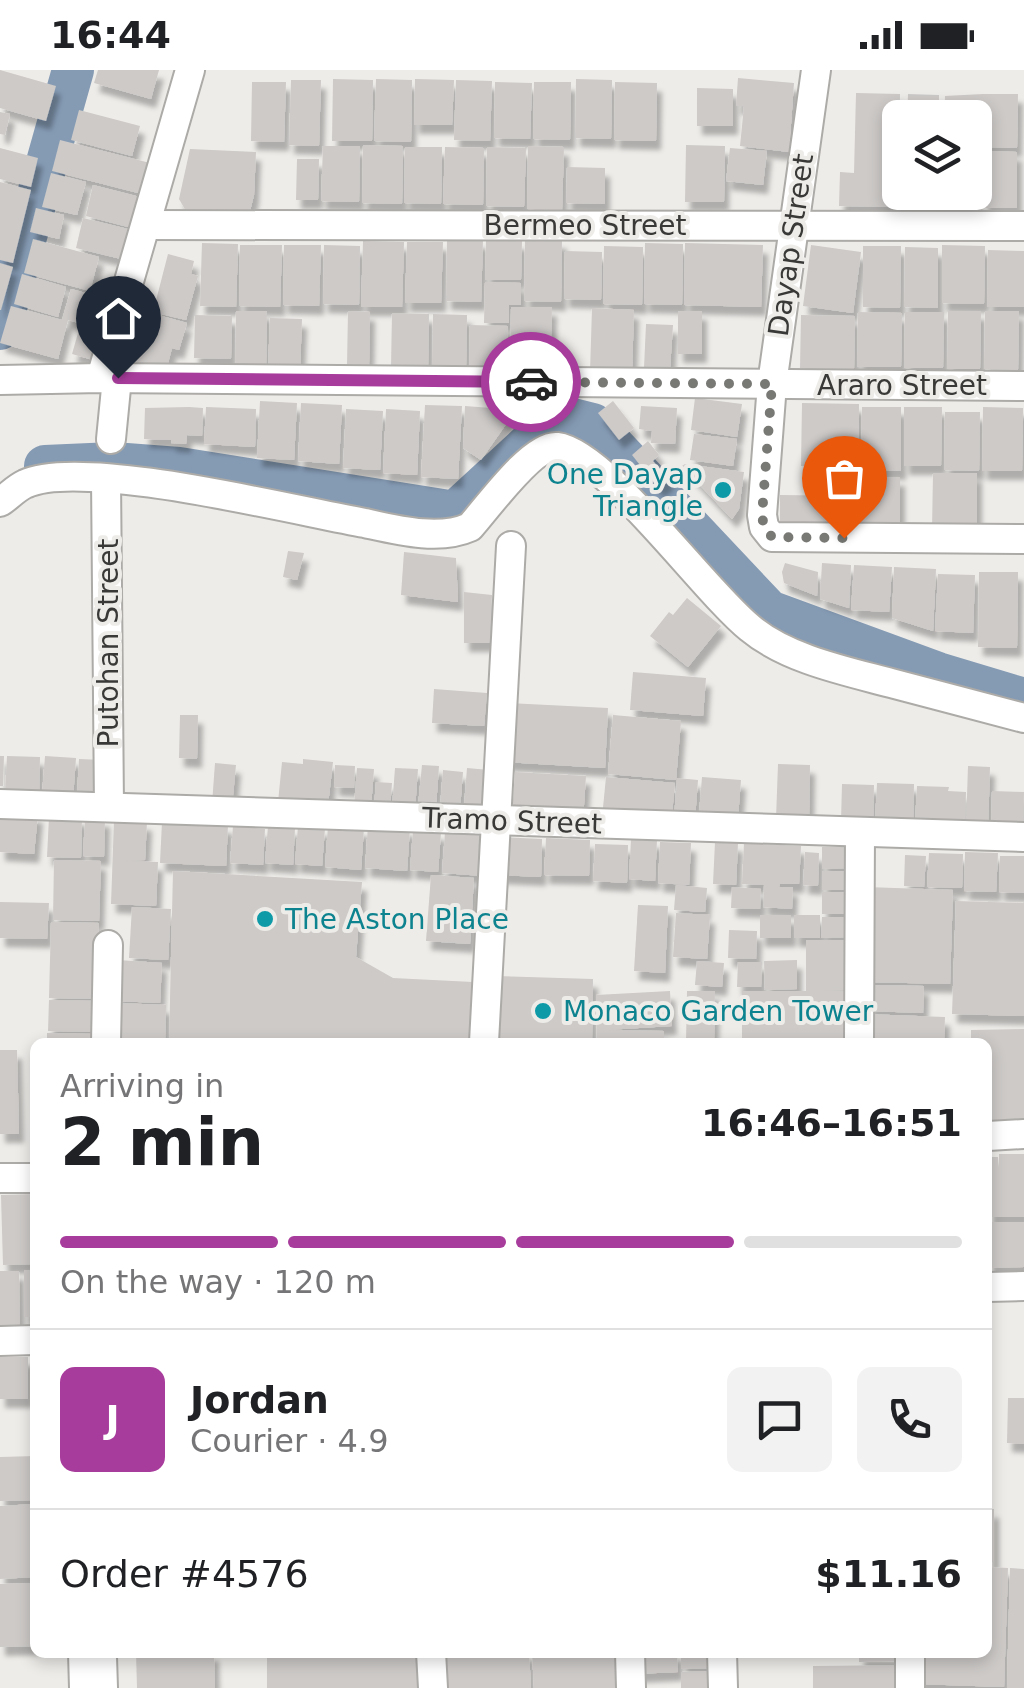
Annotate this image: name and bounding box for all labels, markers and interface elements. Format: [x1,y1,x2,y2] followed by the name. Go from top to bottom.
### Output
[50,13,171,57] text: 16:44
[882,100,992,210] map controls
[882,100,992,210] button: layers
[762,151,820,339] street label: Dayap Street
[483,209,687,242] street label: Bermeo Street
[76,276,161,379] pin
[91,291,146,346] icon: home
[481,332,581,432] courier
[504,355,559,410] icon: car
[817,369,987,402] street label: Araro Street
[802,436,887,539] pin
[817,451,872,506] icon: bag
[547,458,703,523] place label: One Dayap Triangle
[712,479,734,501] marker: One Dayap Triangle
[92,539,125,747] street label: Putohan Street
[420,801,603,841] street label: Tramo Street
[284,903,509,936] place label: The Aston Place
[254,908,276,930] marker: The Aston Place
[563,995,874,1028] place label: Monaco Garden Tower
[532,1000,554,1022] marker: Monaco Garden Tower
[60,1067,224,1105] text: Arriving in
[701,1101,962,1145] text: 16:46–16:51
[60,1105,264,1180] text: 2 min
[60,1263,376,1301] text: On the way · 120 m
[727,1367,832,1472] button: chat
[857,1367,962,1472] button: phone
[190,1378,329,1422] text: Jordan
[105,1397,120,1441] text: J
[190,1422,389,1460] text: Courier · 4.9
[60,1552,309,1596] text: Order #4576
[815,1552,962,1596] text: $11.16

